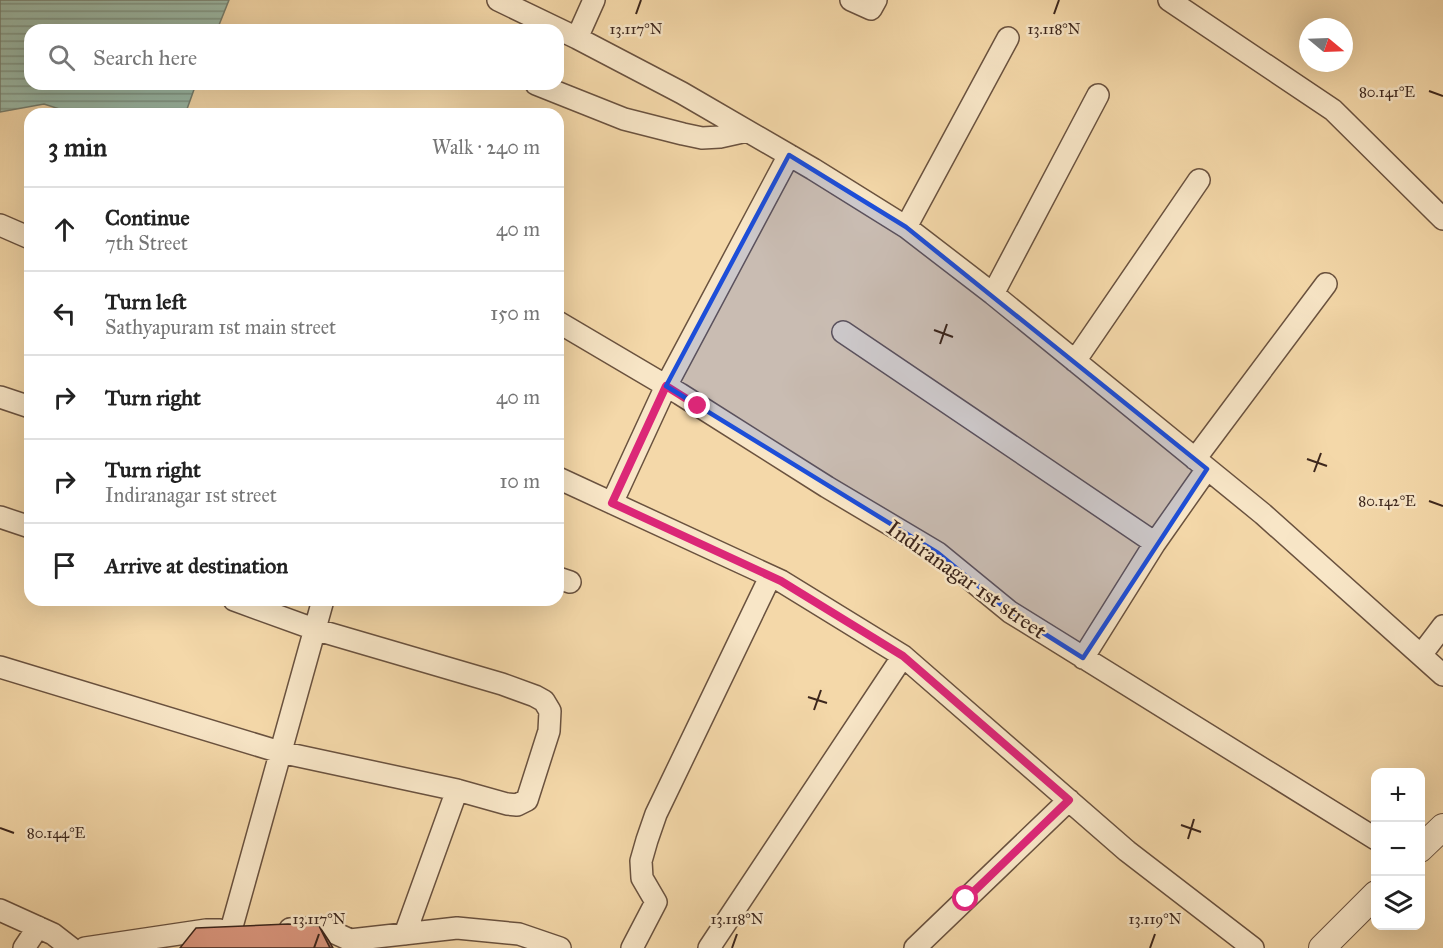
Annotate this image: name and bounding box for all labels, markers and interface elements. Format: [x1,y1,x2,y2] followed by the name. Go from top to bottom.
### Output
[1299,18,1353,72] north arrow
[609,20,663,38] text: 13.117°N
[1027,20,1081,38] text: 13.118°N
[24,24,564,90] search box
[45,41,78,74] icon: search
[93,44,197,71] text: Search here
[1359,83,1415,101] text: 80.141°E
[48,131,107,163] text: 3 min
[432,135,540,159] text: Walk · 240 m
[105,204,190,231] text: Continue
[48,213,81,246] icon: ahead
[496,217,540,241] text: 40 m
[105,231,188,255] text: 7th Street
[105,288,187,315] text: Turn left
[48,297,81,330] icon: left
[490,301,540,325] text: 150 m
[105,315,336,339] text: Sathyapuram 1st main street
[48,381,81,414] icon: right
[105,384,201,411] text: Turn right
[496,385,540,409] text: 40 m
[684,392,710,418] route end
[105,456,201,483] text: Turn right
[48,465,81,498] icon: right
[499,469,540,493] text: 10 m
[105,483,277,507] text: Indiranagar 1st street
[1358,492,1416,510] text: 80.142°E
[882,514,1052,645] street label: Indiranagar 1st street
[48,549,81,582] icon: arrive
[105,552,288,579] text: Arrive at destination
[1371,768,1425,930] map controls
[1371,768,1425,822] button: +
[1371,822,1425,876] button: −
[27,824,86,842] text: 80.144°E
[1371,876,1425,930] button: layers
[952,885,978,911] route start
[292,910,346,928] text: 13.117°N
[710,910,764,928] text: 13.118°N
[1129,910,1182,928] text: 13.119°N

